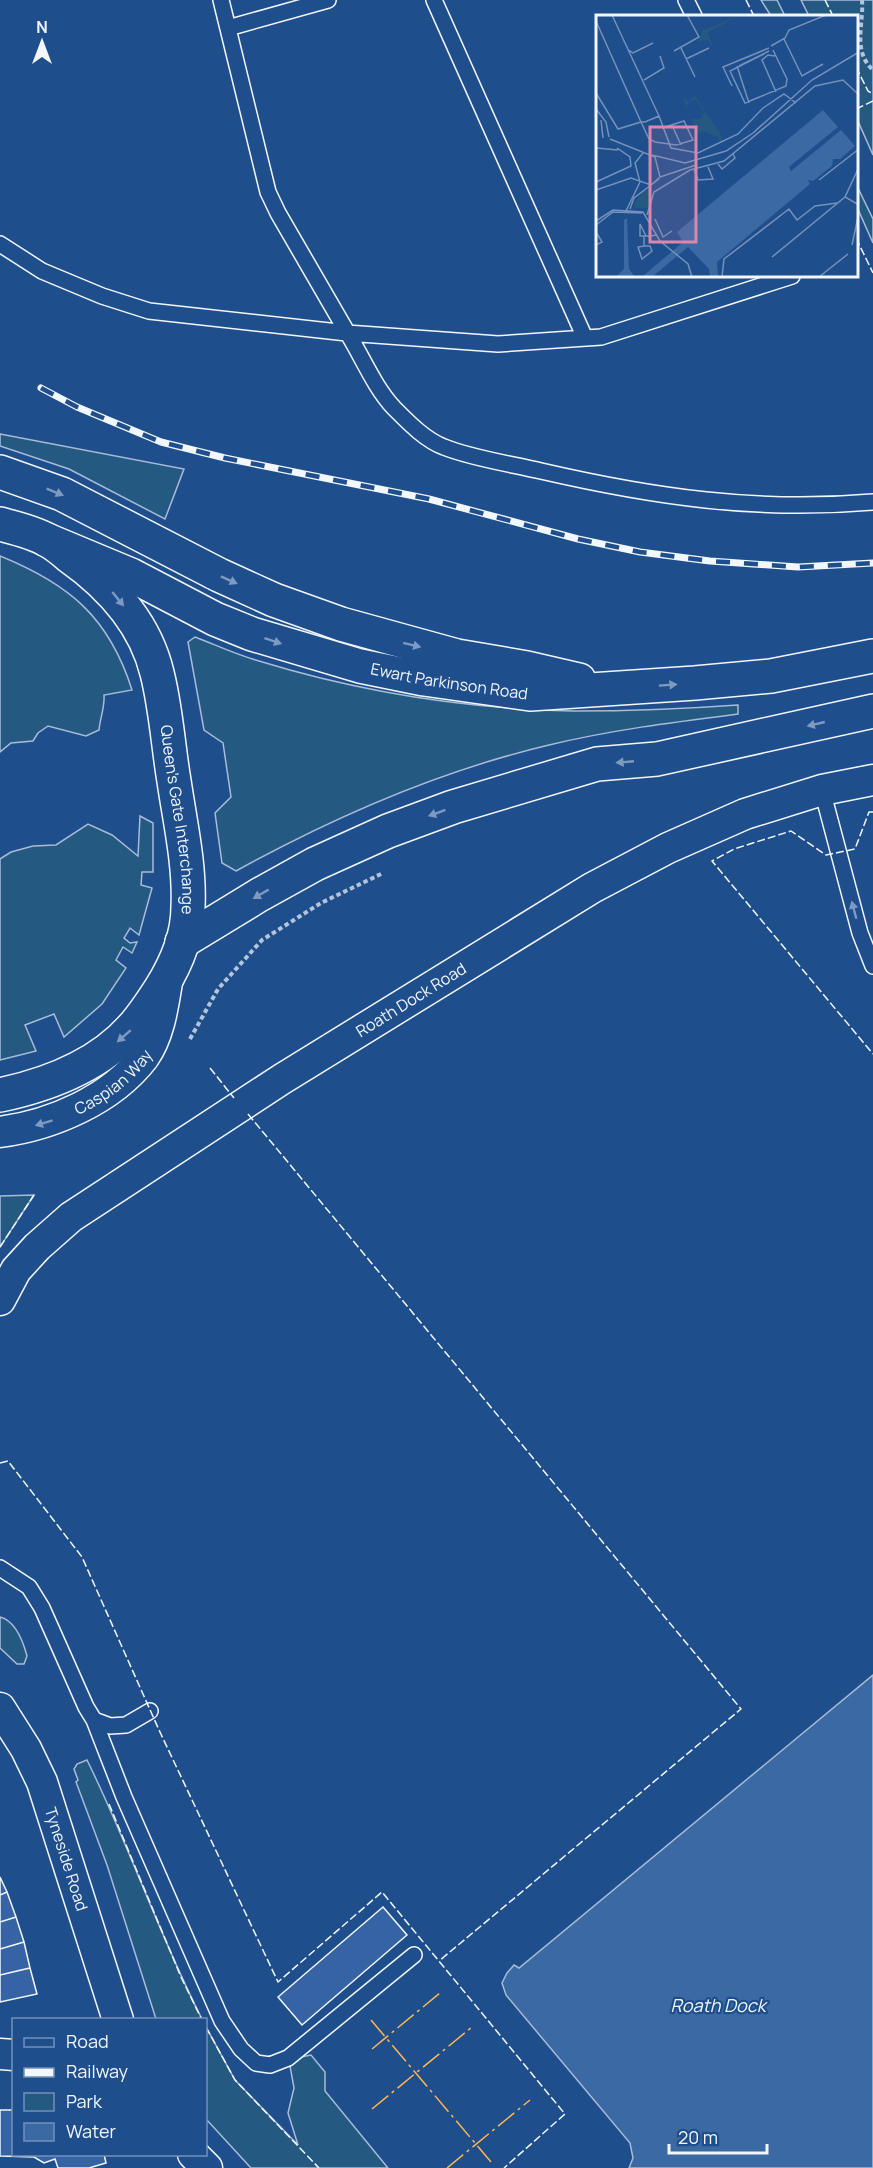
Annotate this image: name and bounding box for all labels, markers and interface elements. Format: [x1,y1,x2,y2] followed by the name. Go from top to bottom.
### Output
[12,12,72,72] north arrow
[596,15,858,278] inset map
[36,16,48,38] text: N
[46,488,64,497] one-way arrow
[220,575,238,585] one-way arrow
[111,591,124,607] one-way arrow
[264,637,282,646] one-way arrow
[403,640,422,650] one-way arrow
[369,657,529,705] street label: Ewart Parkinson Road
[659,681,678,690] one-way arrow
[807,720,825,730] one-way arrow
[155,724,199,915] street label: Queen's Gate Interchange
[615,757,634,767] one-way arrow
[428,808,446,818] one-way arrow
[253,889,269,900] one-way arrow
[849,901,859,919] one-way arrow
[352,957,470,1042] street label: Roath Dock Road
[116,1029,132,1042] one-way arrow
[70,1045,157,1120] street label: Caspian Way
[35,1118,53,1128] one-way arrow
[40,1804,93,1914] street label: Tyneside Road
[670,1993,769,2017] water label: Roath Dock
[12,2018,207,2156] legend
[66,2029,109,2053] text: Road
[66,2059,128,2083] text: Railway
[66,2089,103,2113] text: Park
[669,2117,766,2155] scale bar
[66,2119,116,2143] text: Water
[678,2125,718,2149] text: 20 m

